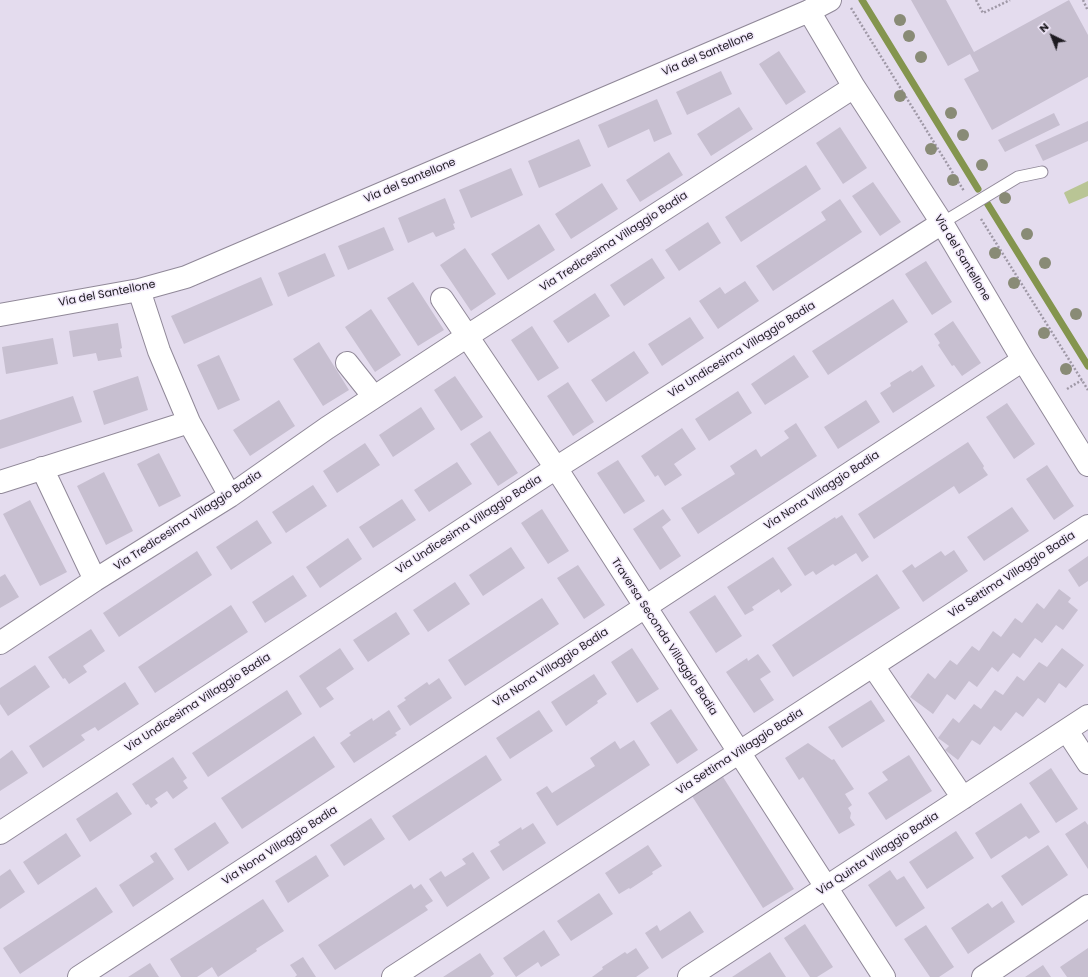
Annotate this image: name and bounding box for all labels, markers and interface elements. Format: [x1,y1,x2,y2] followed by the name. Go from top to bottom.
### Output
[1032,16,1072,56] north arrow
[1035,19,1052,36] text: N
[660,29,756,79] street label: Via del Santellone
[362,156,458,206] street label: Via del Santellone
[538,189,690,295] street label: Via Tredicesima Villaggio Badia
[931,212,993,304] street label: Via del Santellone
[57,278,157,310] street label: Via del Santellone
[666,299,818,401] street label: Via Undicesima Villaggio Badia
[762,449,882,533] street label: Via Nona Villaggio Badia
[112,468,264,574] street label: Via Tredicesima Villaggio Badia
[394,473,544,577] street label: Via Undicesima Villaggio Badia
[946,529,1078,621] street label: Via Settima Villaggio Badia
[608,556,720,718] street label: Traversa Seconda Villaggio Badia
[491,626,611,710] street label: Via Nona Villaggio Badia
[123,651,273,755] street label: Via Undicesima Villaggio Badia
[674,706,806,798] street label: Via Settima Villaggio Badia
[220,804,340,888] street label: Via Nona Villaggio Badia
[815,810,941,898] street label: Via Quinta Villaggio Badia

